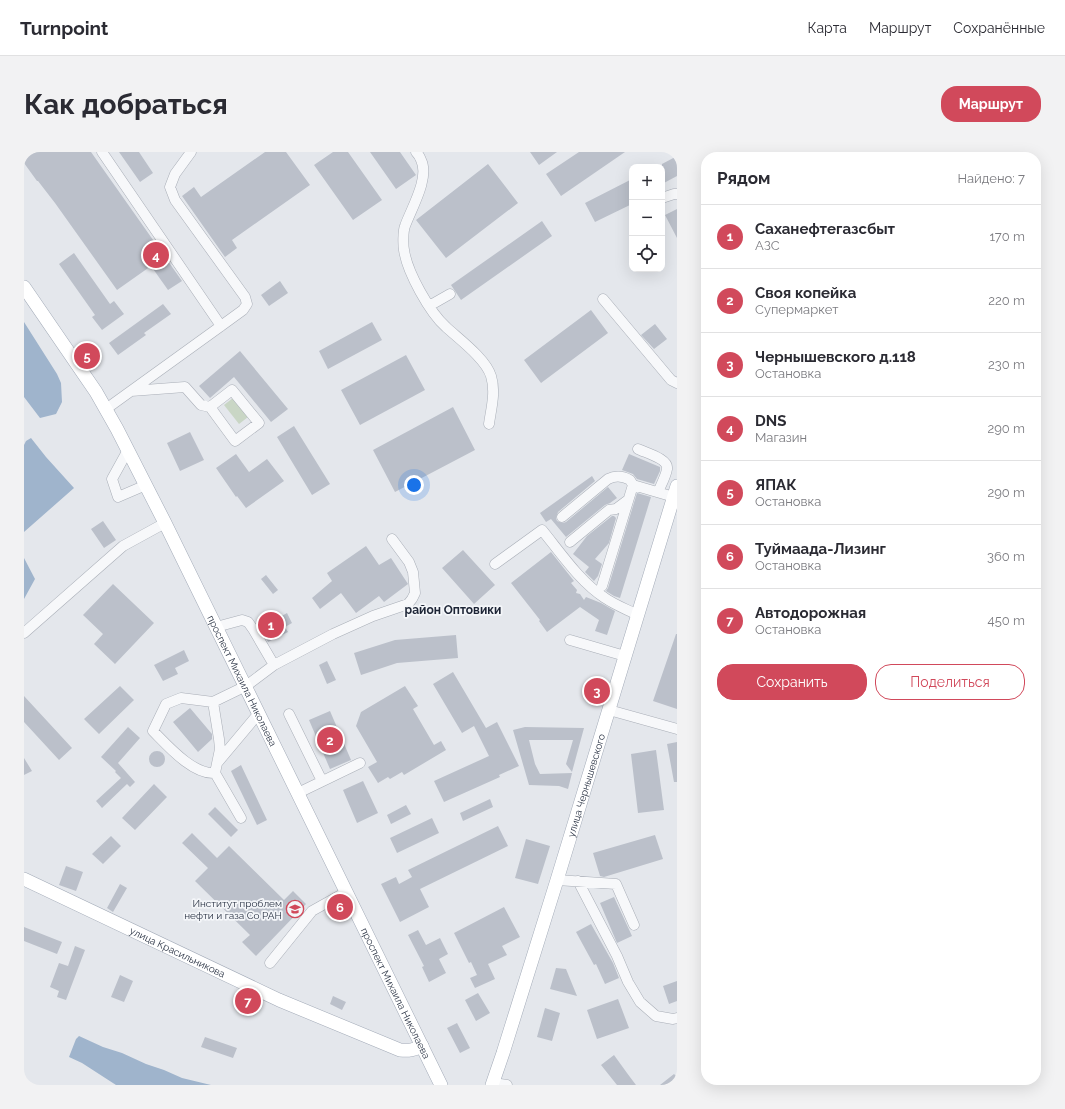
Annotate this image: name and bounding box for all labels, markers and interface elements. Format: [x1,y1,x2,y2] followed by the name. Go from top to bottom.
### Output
[20,17,108,39] text: Turnpoint
[808,20,847,36] text: Карта
[869,20,931,36] text: Маршрут
[953,20,1045,36] text: Сохранённые
[941,86,1041,122] button: Маршрут
[24,88,228,121] text: Как добраться
[629,164,665,272] map controls
[629,164,665,200] button: +
[717,168,770,188] text: Рядом
[957,171,1025,186] text: Найдено: 7
[629,200,665,236] button: −
[755,220,895,238] text: Саханефтегазсбыт
[727,229,733,244] text: 1
[989,229,1025,244] text: 170 m
[629,236,665,272] button: locate
[755,238,780,253] text: АЗС
[143,240,169,270] pin: 4
[755,284,856,302] text: Своя копейка
[726,293,734,308] text: 2
[988,293,1025,308] text: 220 m
[755,302,838,317] text: Супермаркет
[74,341,100,371] pin: 5
[755,348,916,366] text: Чернышевского д.118
[726,357,734,372] text: 3
[988,357,1025,372] text: 230 m
[755,366,821,381] text: Остановка
[755,412,786,430] text: DNS
[726,421,734,436] text: 4
[987,421,1025,436] text: 290 m
[755,430,807,445] text: Магазин
[404,475,424,495] your location
[755,476,796,494] text: ЯПАК
[726,485,734,500] text: 5
[987,485,1025,500] text: 290 m
[755,494,821,509] text: Остановка
[755,540,886,558] text: Туймаада-Лизинг
[726,549,734,564] text: 6
[987,549,1025,564] text: 360 m
[755,558,821,573] text: Остановка
[405,603,501,617] district label: район Оптовики
[755,604,866,622] text: Автодорожная
[258,610,284,640] pin: 1
[206,613,279,748] street label: проспект Михаила Николаева
[726,613,734,628] text: 7
[988,613,1025,628] text: 450 m
[755,622,821,637] text: Остановка
[717,664,867,700] button: Сохранить
[875,664,1025,700] button: Поделиться
[584,676,610,706] pin: 3
[317,725,343,755] pin: 2
[565,732,607,838] street label: улица Чернышевского
[327,892,353,922] pin: 6
[184,898,282,921] place label: Институт проблем нефти и газа Со РАН
[285,899,305,919] school or university icon: Институт проблем нефти и газа Со РАН
[128,925,227,979] street label: улица Красильникова
[359,926,433,1060] street label: проспект Михаила Николаева
[235,986,261,1016] pin: 7

